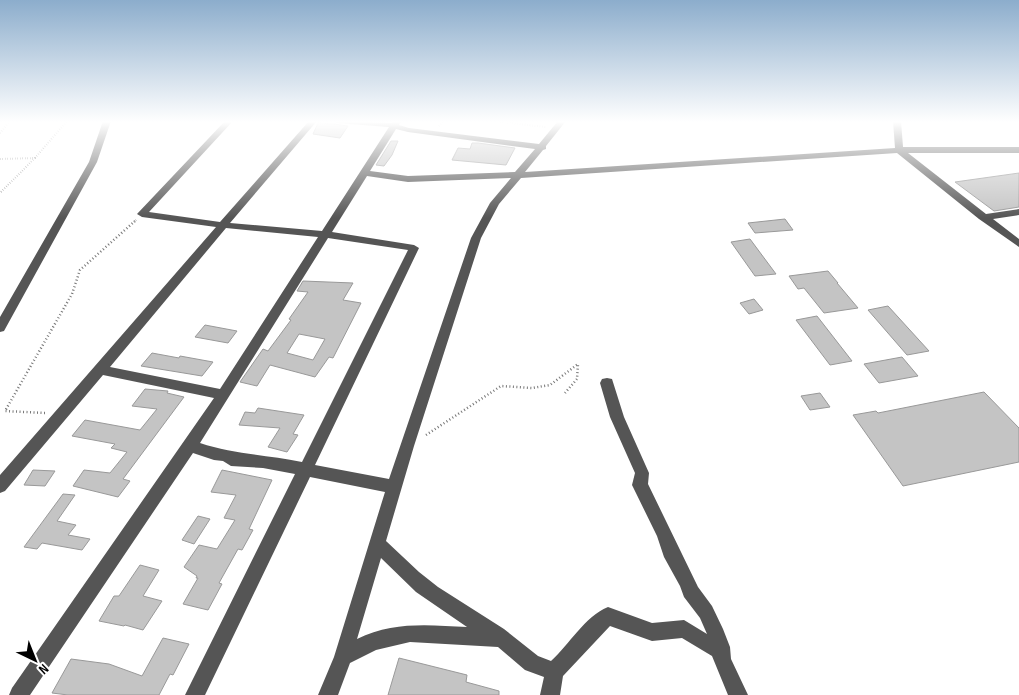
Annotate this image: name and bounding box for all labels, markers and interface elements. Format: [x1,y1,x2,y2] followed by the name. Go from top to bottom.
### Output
[10,635,60,685] north arrow
[35,660,52,678] text: N

